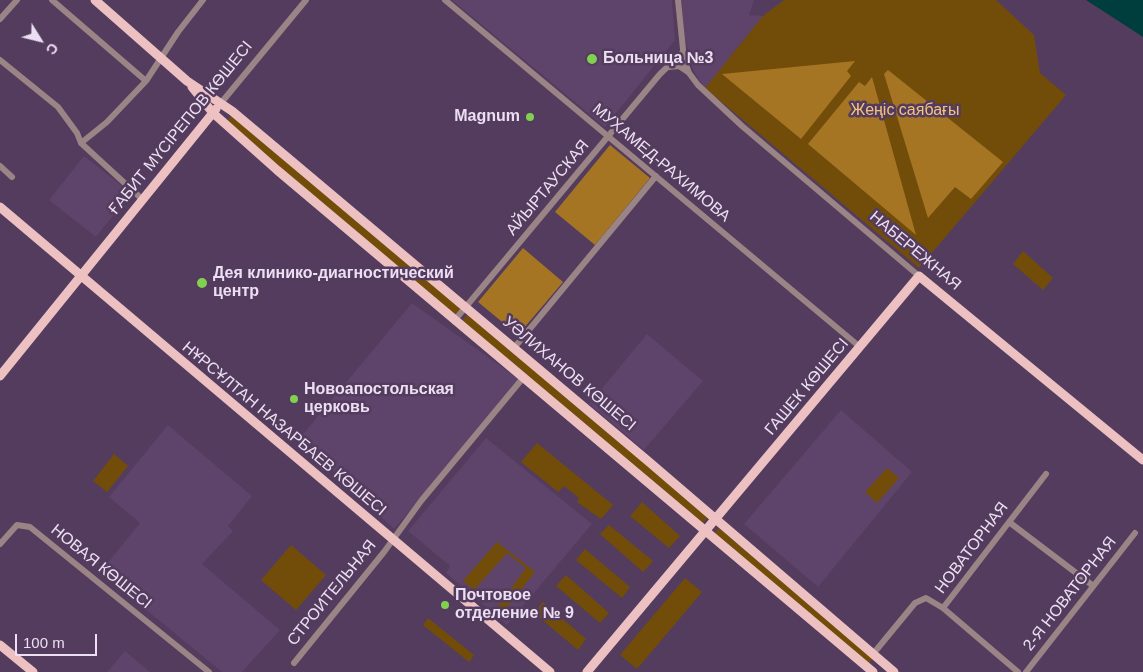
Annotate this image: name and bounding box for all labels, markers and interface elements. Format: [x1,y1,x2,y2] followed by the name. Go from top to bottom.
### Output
[15,15,65,65] north arrow
[105,38,257,218] street label: ҒАБИТ МҮСІРЕПОВ КӨШЕСІ
[43,40,62,58] text: С
[603,49,713,69] place label: Больница №3
[585,52,599,66] marker: Больница №3
[588,100,734,226] street label: МУХАМЕД-РАХИМОВА
[851,101,959,121] park label: Жеңіс саябағы
[454,107,520,127] place label: Magnum
[524,111,536,123] marker: Magnum
[502,136,594,240] street label: АЙЫРТАУСКАЯ
[865,207,965,295] street label: НАБЕРЕЖНАЯ
[213,264,454,302] place label: Дея клинико-диагностический центр
[195,276,209,290] marker: Дея клинико-диагностический центр
[499,313,639,435] street label: УӘЛИХАНОВ КӨШЕСІ
[761,335,853,439] street label: ГАШЕК КӨШЕСІ
[178,338,390,520] street label: НҰРСҰЛТАН НАЗАРБАЕВ КӨШЕСІ
[304,380,454,418] place label: Новоапостольская церковь
[288,393,300,405] marker: Новоапостольская церковь
[931,498,1013,598] street label: НОВАТОРНАЯ
[47,521,155,613] street label: НОВАЯ КӨШЕСІ
[1019,533,1121,655] street label: 2-Я НОВАТОРНАЯ
[284,536,380,650] street label: СТРОИТЕЛЬНАЯ
[455,586,574,624] place label: Почтовое отделение № 9
[439,599,451,611] marker: Почтовое отделение № 9
[18,624,100,656] scale bar
[23,634,65,651] text: 100 m

